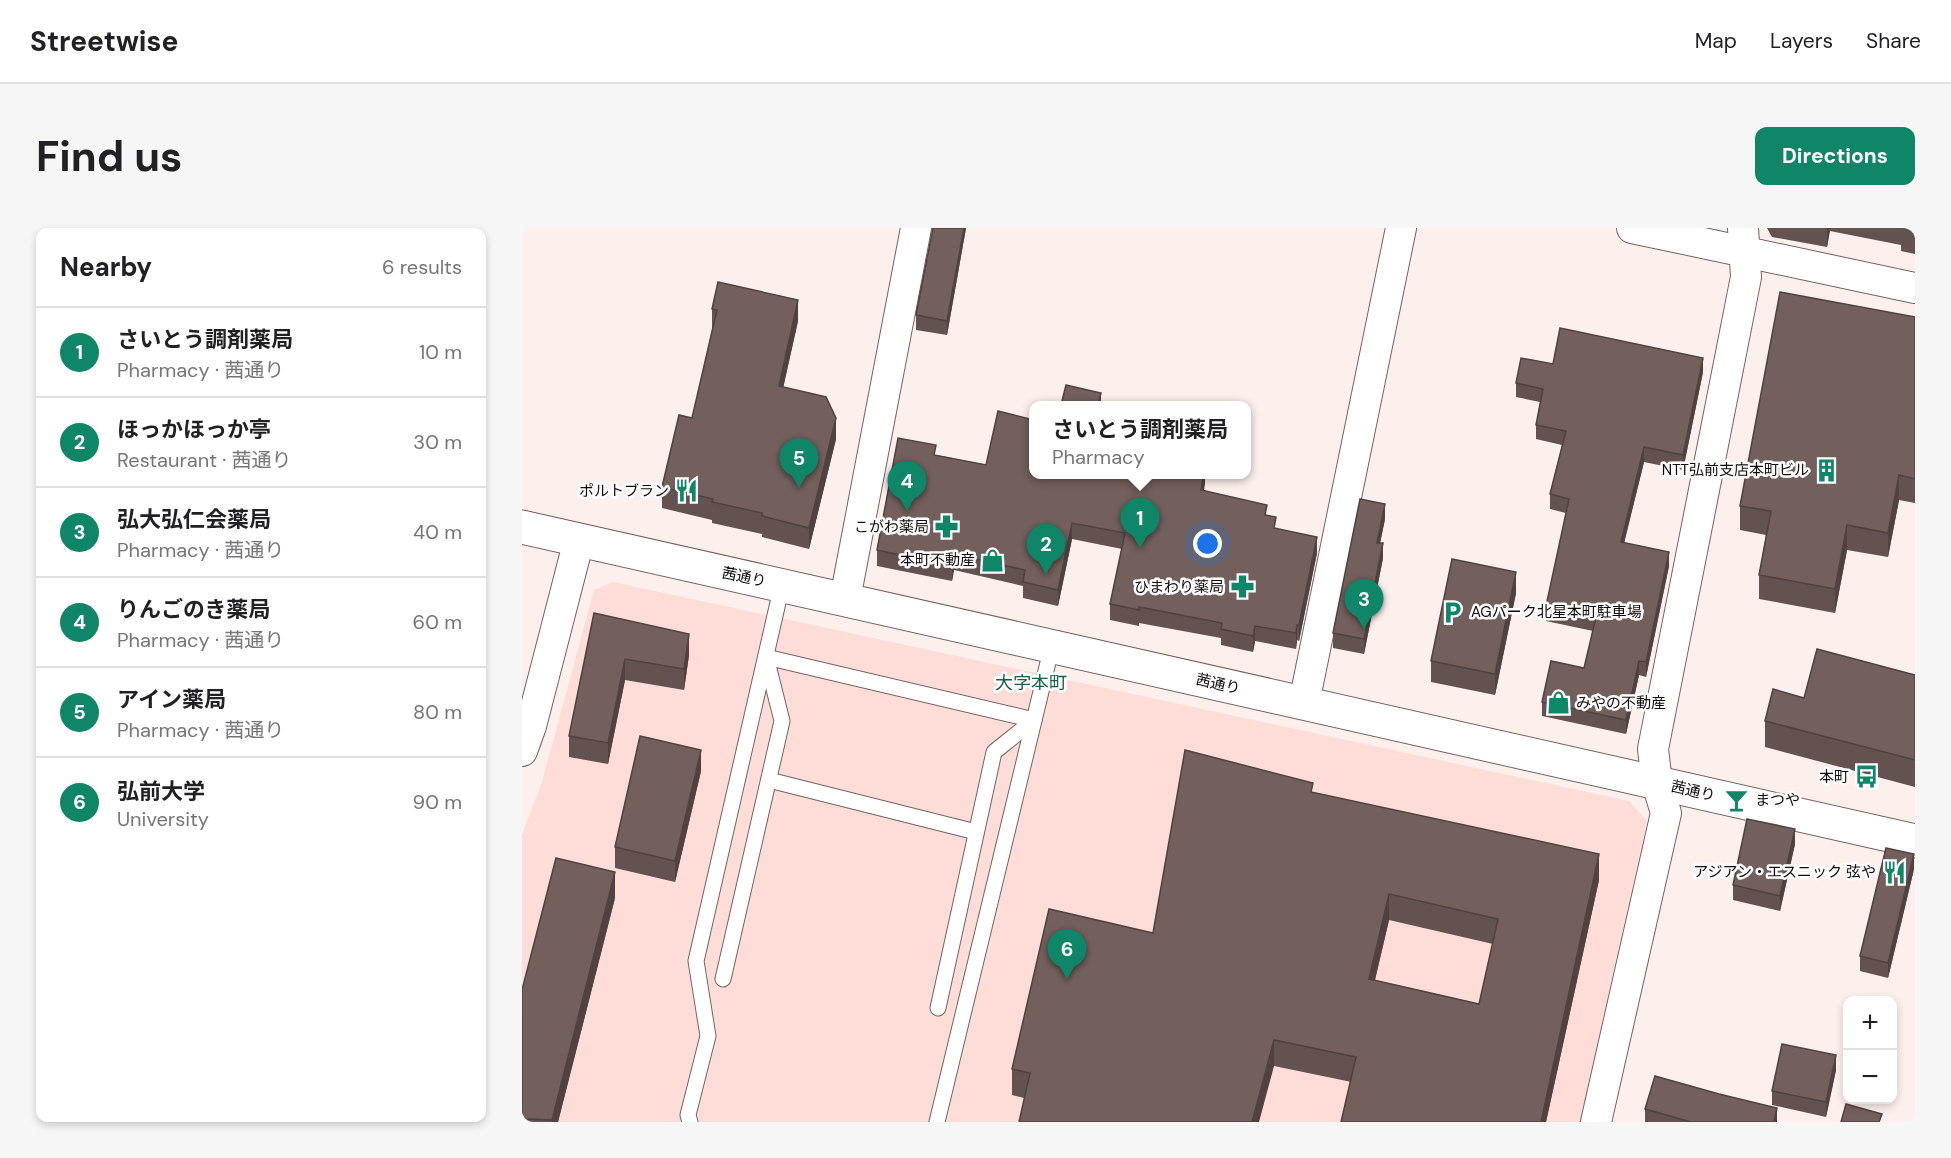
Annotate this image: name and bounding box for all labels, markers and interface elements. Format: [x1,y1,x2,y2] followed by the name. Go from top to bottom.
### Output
[30,23,178,60] text: Streetwise
[1695,27,1737,55] text: Map
[1770,27,1833,55] text: Layers
[1866,27,1921,55] text: Share
[1755,127,1915,185] button: Directions
[36,129,182,184] text: Find us
[60,250,152,284] text: Nearby
[382,254,462,280] text: 6 results
[117,325,293,354] text: さいとう調剤薬局
[76,339,83,365] text: 1
[419,339,462,365] text: 10 m
[117,357,284,383] text: Pharmacy · 茜通り
[1029,401,1251,479] popup
[117,415,271,444] text: ほっかほっか亭
[1052,415,1228,444] text: さいとう調剤薬局
[74,429,85,455] text: 2
[413,429,462,455] text: 30 m
[780,438,818,488] pin: 5
[1052,444,1145,470] text: Pharmacy
[117,447,292,473] text: Restaurant · 茜通り
[1814,457,1840,483] building icon: NTT弘前支店本町ビル
[1662,460,1809,480] place label: NTT弘前支店本町ビル
[888,462,926,511] pin: 4
[674,478,700,504] restaurant icon: ポルトブラン
[579,481,669,501] place label: ポルトブラン
[1120,498,1160,548] pin: 1
[117,505,271,534] text: 弘大弘仁会薬局
[934,514,960,540] pharmacy icon: こがわ薬局
[854,517,929,537] place label: こがわ薬局
[73,519,86,545] text: 3
[413,519,462,545] text: 40 m
[1026,524,1066,574] pin: 2
[1193,529,1222,558] your location
[117,537,284,563] text: Pharmacy · 茜通り
[980,547,1006,573] shop icon: 本町不動産
[900,550,975,570] place label: 本町不動産
[720,563,768,591] street label: 茜通り
[1229,574,1255,600] pharmacy icon: ひまわり薬局
[1134,577,1224,597] place label: ひまわり薬局
[1344,580,1384,629] pin: 3
[117,595,270,624] text: りんごのき薬局
[1440,599,1466,625] parking icon: AGパーク北星本町駐車場
[1471,602,1642,622] place label: AGパーク北星本町駐車場
[73,609,86,635] text: 4
[413,609,462,635] text: 60 m
[117,627,284,653] text: Pharmacy · 茜通り
[1194,669,1242,699] street label: 茜通り
[995,671,1067,695] district label: 大字本町
[117,685,226,714] text: アイン薬局
[1545,690,1571,716] shop icon: みやの不動産
[1576,693,1666,713] place label: みやの不動産
[73,699,86,725] text: 5
[413,699,462,725] text: 80 m
[117,717,284,743] text: Pharmacy · 茜通り
[1854,764,1880,790] bus stop icon: 本町
[1819,767,1849,787] place label: 本町
[1669,776,1717,806] street label: 茜通り
[117,777,205,806] text: 弘前大学
[1724,787,1750,813] bar icon: まつや
[73,789,86,815] text: 6
[413,789,462,815] text: 90 m
[1755,790,1800,810] place label: まつや
[117,806,209,832] text: University
[1881,859,1907,885] restaurant icon: アジアン・エスニック 弦や
[1693,862,1876,882] place label: アジアン・エスニック 弦や
[1048,930,1086,979] pin: 6
[1843,996,1897,1104] map controls
[1843,996,1897,1050] button: +
[1843,1050,1897,1104] button: −

